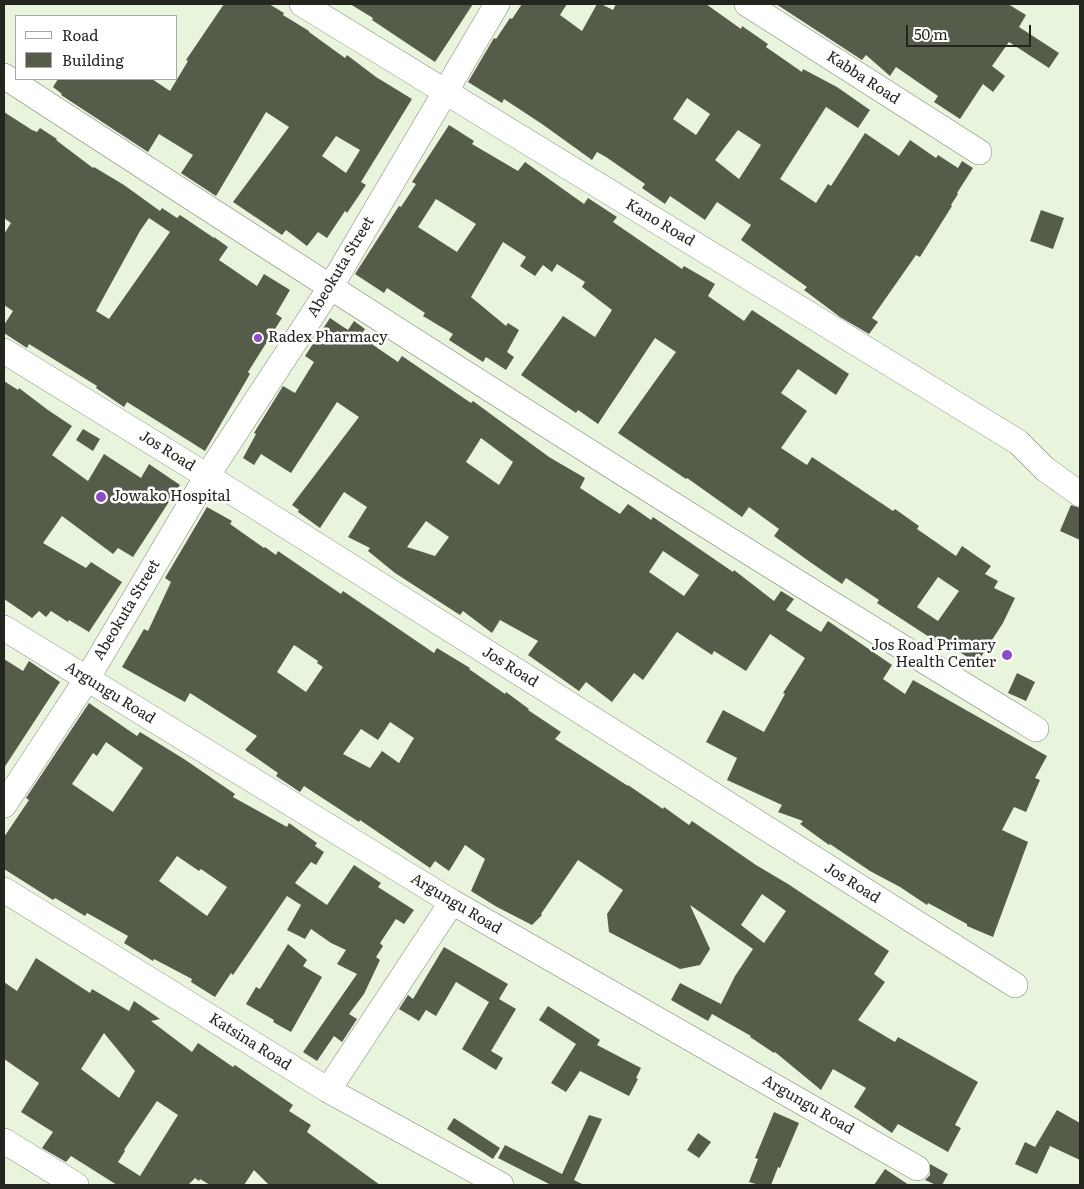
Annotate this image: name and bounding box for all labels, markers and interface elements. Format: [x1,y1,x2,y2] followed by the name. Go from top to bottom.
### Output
[15,15,178,80] legend
[909,15,1034,47] scale bar
[914,22,948,45] text: 50 m
[62,23,98,46] text: Road
[62,48,124,71] text: Building
[823,48,903,108] street label: Kabba Road
[622,195,698,251] street label: Kano Road
[304,213,378,321] street label: Abeokuta Street
[268,329,388,347] place label: Radex Pharmacy
[252,332,264,344] marker: Radex Pharmacy
[136,427,198,475] street label: Jos Road
[112,488,231,506] place label: Jowako Hospital
[94,490,108,504] marker: Jowako Hospital
[90,556,164,664] street label: Abeokuta Street
[871,637,996,672] place label: Jos Road Primary Health Center
[479,643,541,691] street label: Jos Road
[1000,648,1014,662] marker: Jos Road Primary Health Center
[62,658,158,728] street label: Argungu Road
[821,859,883,907] street label: Jos Road
[407,870,505,938] street label: Argungu Road
[206,1010,294,1074] street label: Katsina Road
[759,1071,857,1139] street label: Argungu Road

